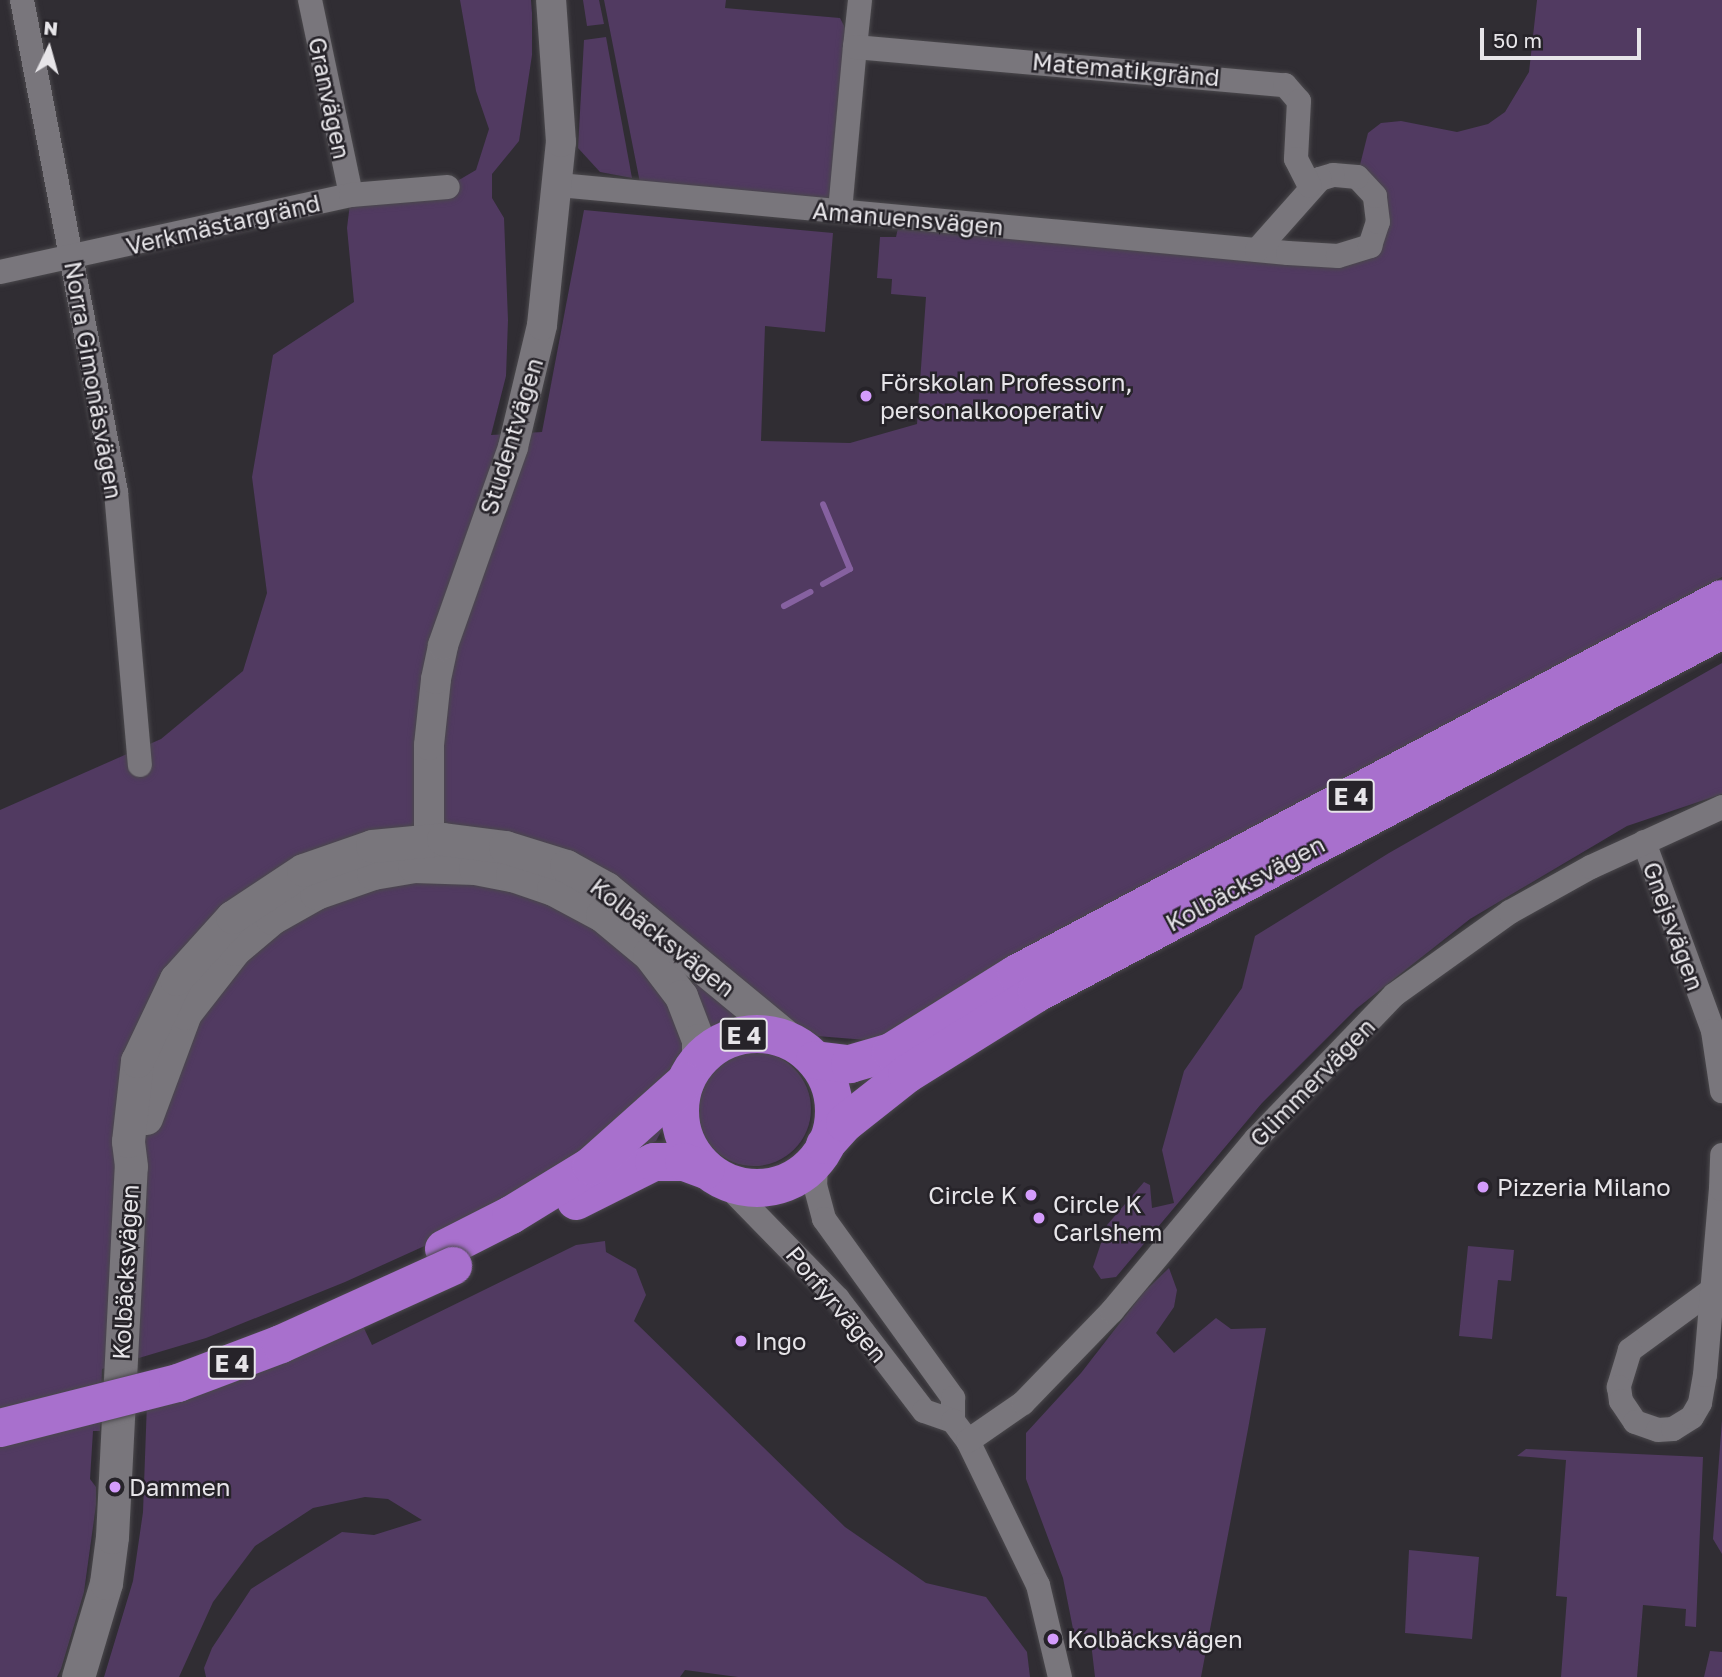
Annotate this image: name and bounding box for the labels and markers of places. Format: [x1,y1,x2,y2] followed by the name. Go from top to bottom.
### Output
[880,368,1133,424] place label: Förskolan Professorn, personalkooperativ
[858,388,874,404] marker: Förskolan Professorn, personalkooperativ
[1497,1173,1671,1201] place label: Pizzeria Milano
[1475,1179,1491,1195] marker: Pizzeria Milano
[928,1181,1017,1209] place label: Circle K
[1023,1187,1039,1203] marker: Circle K
[1053,1190,1163,1246] place label: Circle K Carlshem
[1031,1210,1047,1226] marker: Circle K Carlshem
[755,1327,806,1355] place label: Ingo
[733,1333,749,1349] marker: Ingo
[129,1473,231,1501] place label: Dammen
[107,1479,123,1495] marker: Dammen
[1067,1625,1243,1653] place label: Kolbäcksvägen
[1045,1631,1061,1647] marker: Kolbäcksvägen

